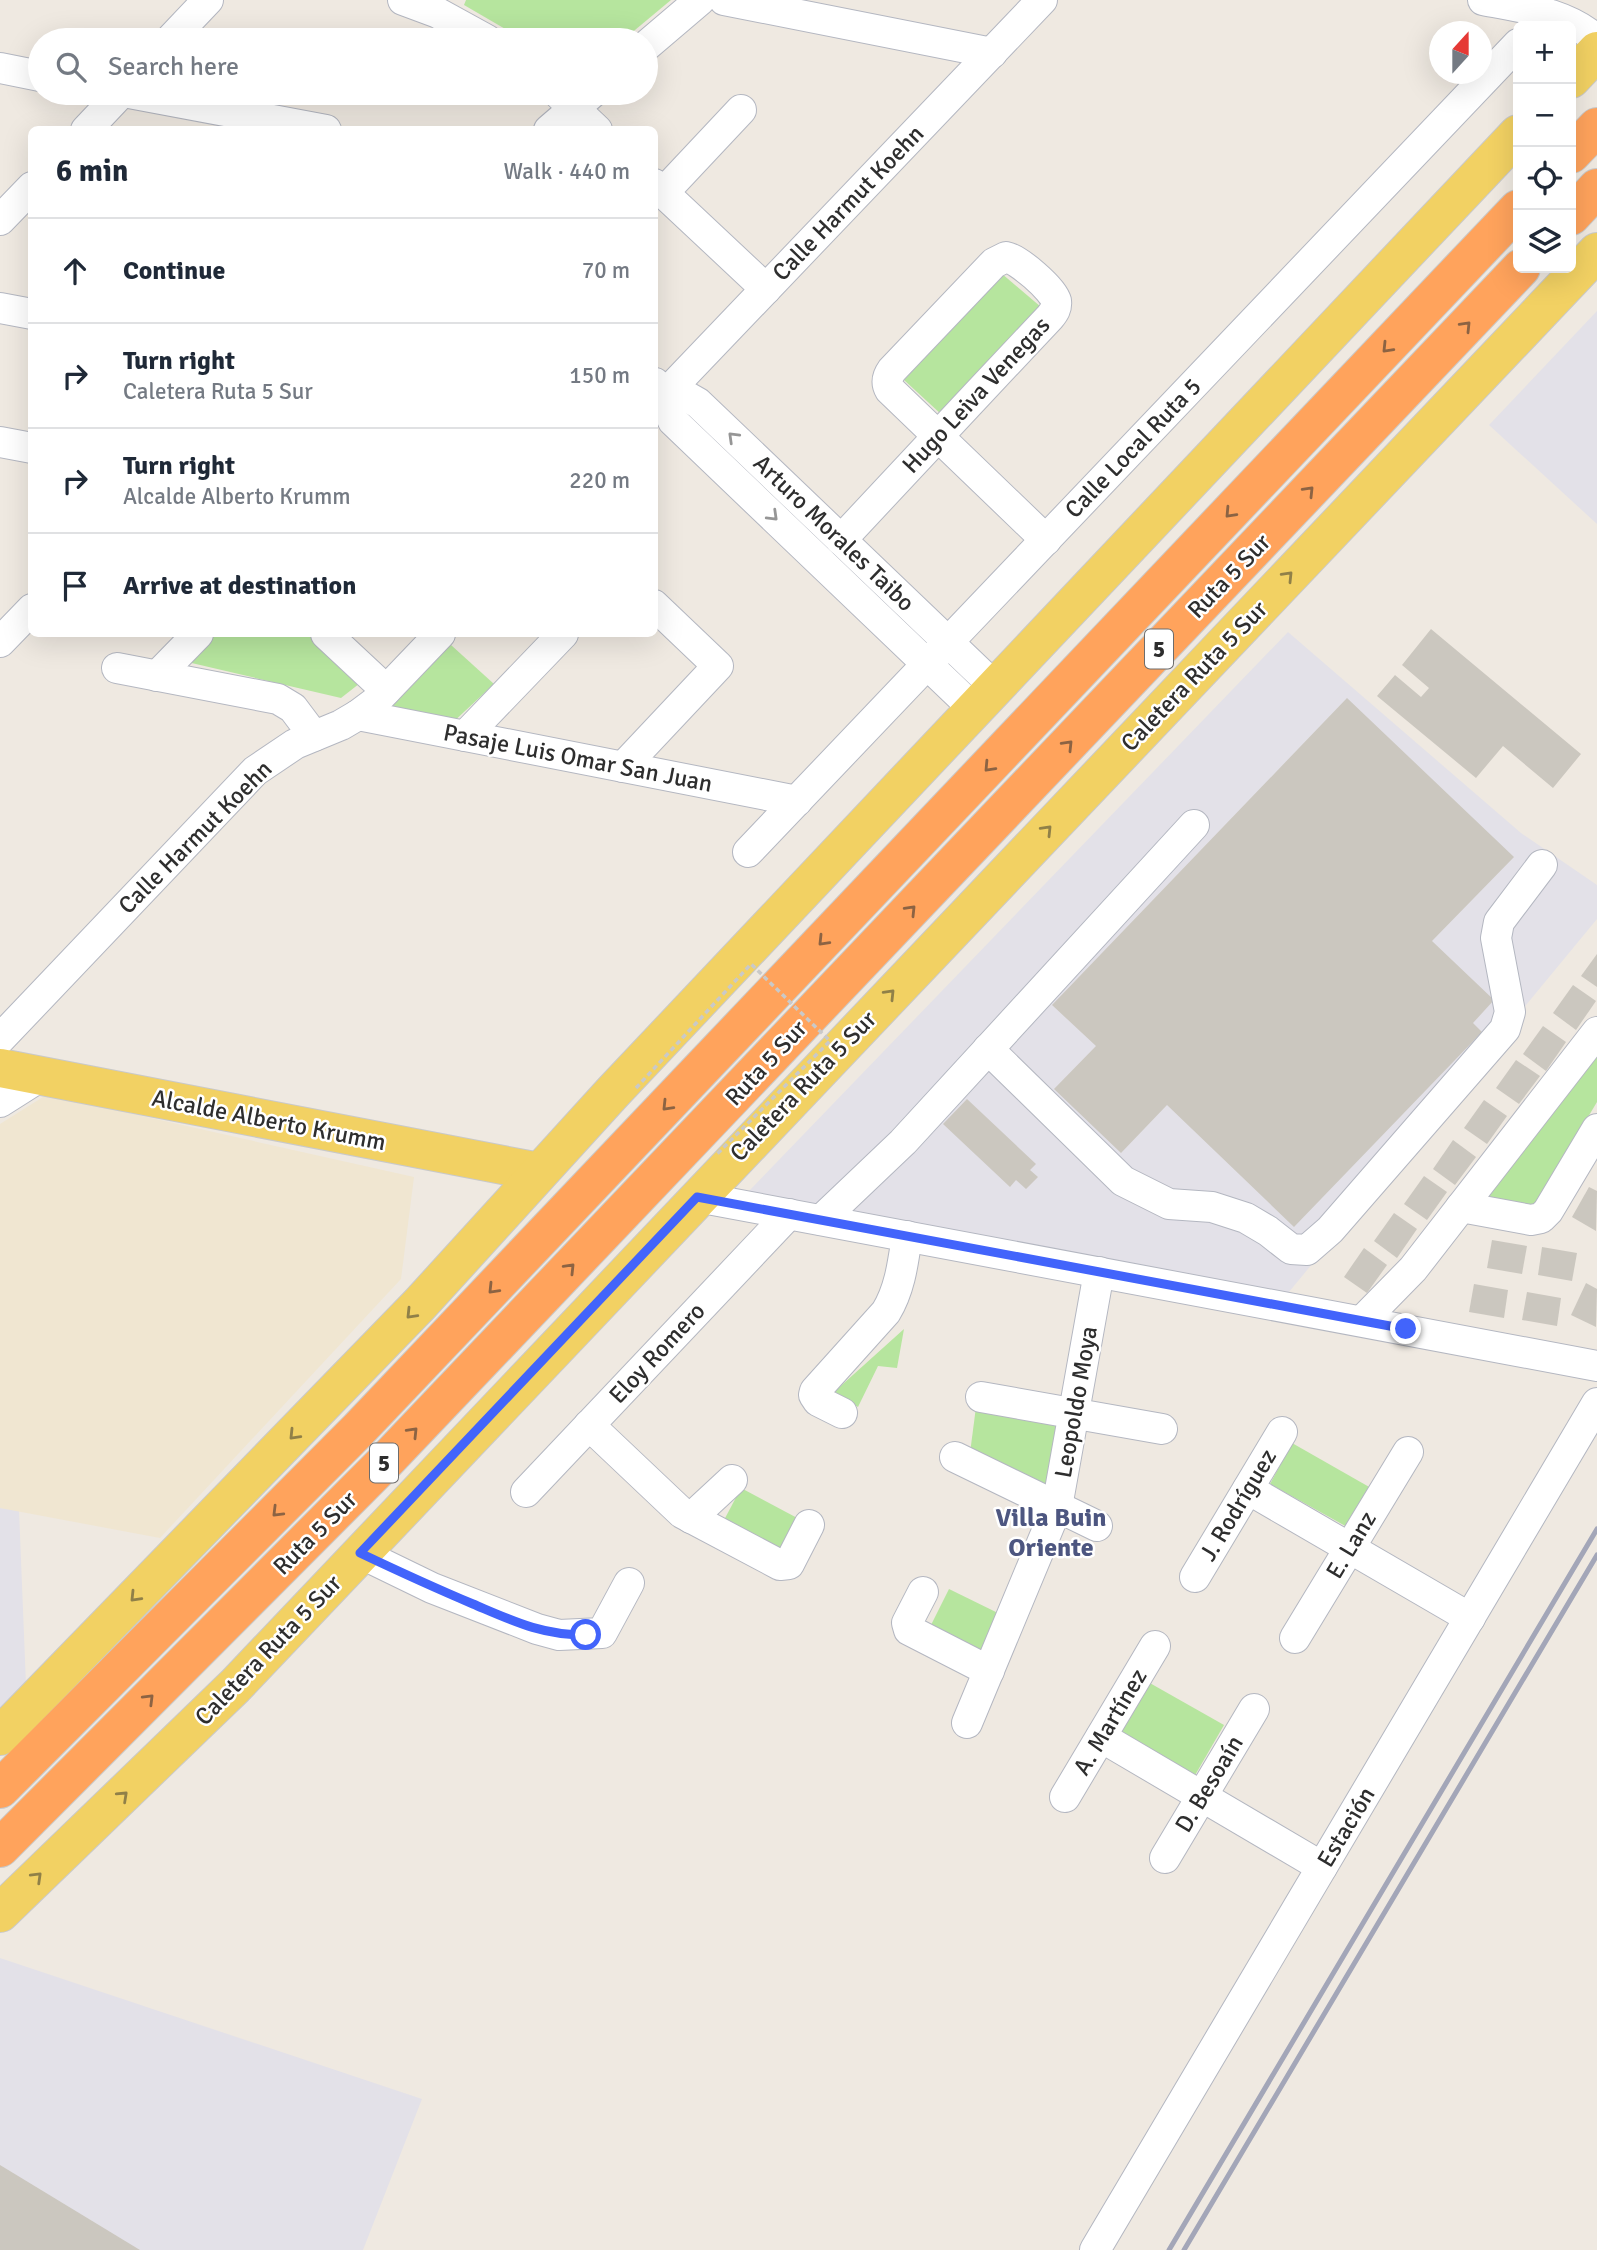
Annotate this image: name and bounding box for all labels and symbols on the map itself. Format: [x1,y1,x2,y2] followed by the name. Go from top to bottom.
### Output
[1429,21,1492,84] north arrow
[766,119,930,287] street label: Calle Harmut Koehn
[896,310,1056,480] street label: Hugo Leiva Venegas
[1457,321,1470,334] one-way arrow
[1382,340,1395,353] one-way arrow
[1059,372,1207,524] street label: Calle Local Ruta 5
[728,432,741,445] one-way arrow
[747,448,921,618] street label: Arturo Morales Taibo
[1300,486,1313,499] one-way arrow
[1226,505,1239,518] one-way arrow
[765,508,778,521] one-way arrow
[1181,527,1277,625] street label: Ruta 5 Sur
[1280,571,1293,584] one-way arrow
[1114,594,1274,758] street label: Caletera Ruta 5 Sur
[1145,629,1173,668] road number: 5
[441,717,715,799] street label: Pasaje Luis Omar San Juan
[1059,740,1072,753] one-way arrow
[112,754,278,920] street label: Calle Harmut Koehn
[985,759,998,772] one-way arrow
[1039,825,1052,838] one-way arrow
[903,905,916,918] one-way arrow
[819,933,832,946] one-way arrow
[882,990,895,1003] one-way arrow
[723,1004,883,1168] street label: Caletera Ruta 5 Sur
[719,1014,813,1112] street label: Ruta 5 Sur
[150,1083,388,1157] street label: Alcalde Alberto Krumm
[662,1098,675,1111] one-way arrow
[562,1263,575,1276] one-way arrow
[488,1281,501,1294] one-way arrow
[603,1296,711,1410] street label: Eloy Romero
[406,1305,419,1318] one-way arrow
[1390,1313,1421,1344] route end
[1048,1324,1104,1480] street label: Leopoldo Moya
[290,1427,303,1440] one-way arrow
[404,1428,417,1441] one-way arrow
[370,1444,398,1482] road number: 5
[1193,1444,1283,1566] street label: J. Rodríguez
[267,1485,363,1581] street label: Ruta 5 Sur
[996,1502,1106,1564] district label: Villa Buin Oriente
[272,1504,285,1517] one-way arrow
[1319,1506,1383,1584] street label: E. Lanz
[188,1568,348,1732] street label: Caletera Ruta 5 Sur
[131,1589,144,1602] one-way arrow
[570,1619,601,1650] route start
[1067,1663,1153,1781] street label: A. Martínez
[141,1694,154,1707] one-way arrow
[1168,1730,1250,1838] street label: D. Besoaín
[1310,1781,1382,1873] street label: Estación
[115,1791,128,1804] one-way arrow
[28,1873,41,1886] one-way arrow

